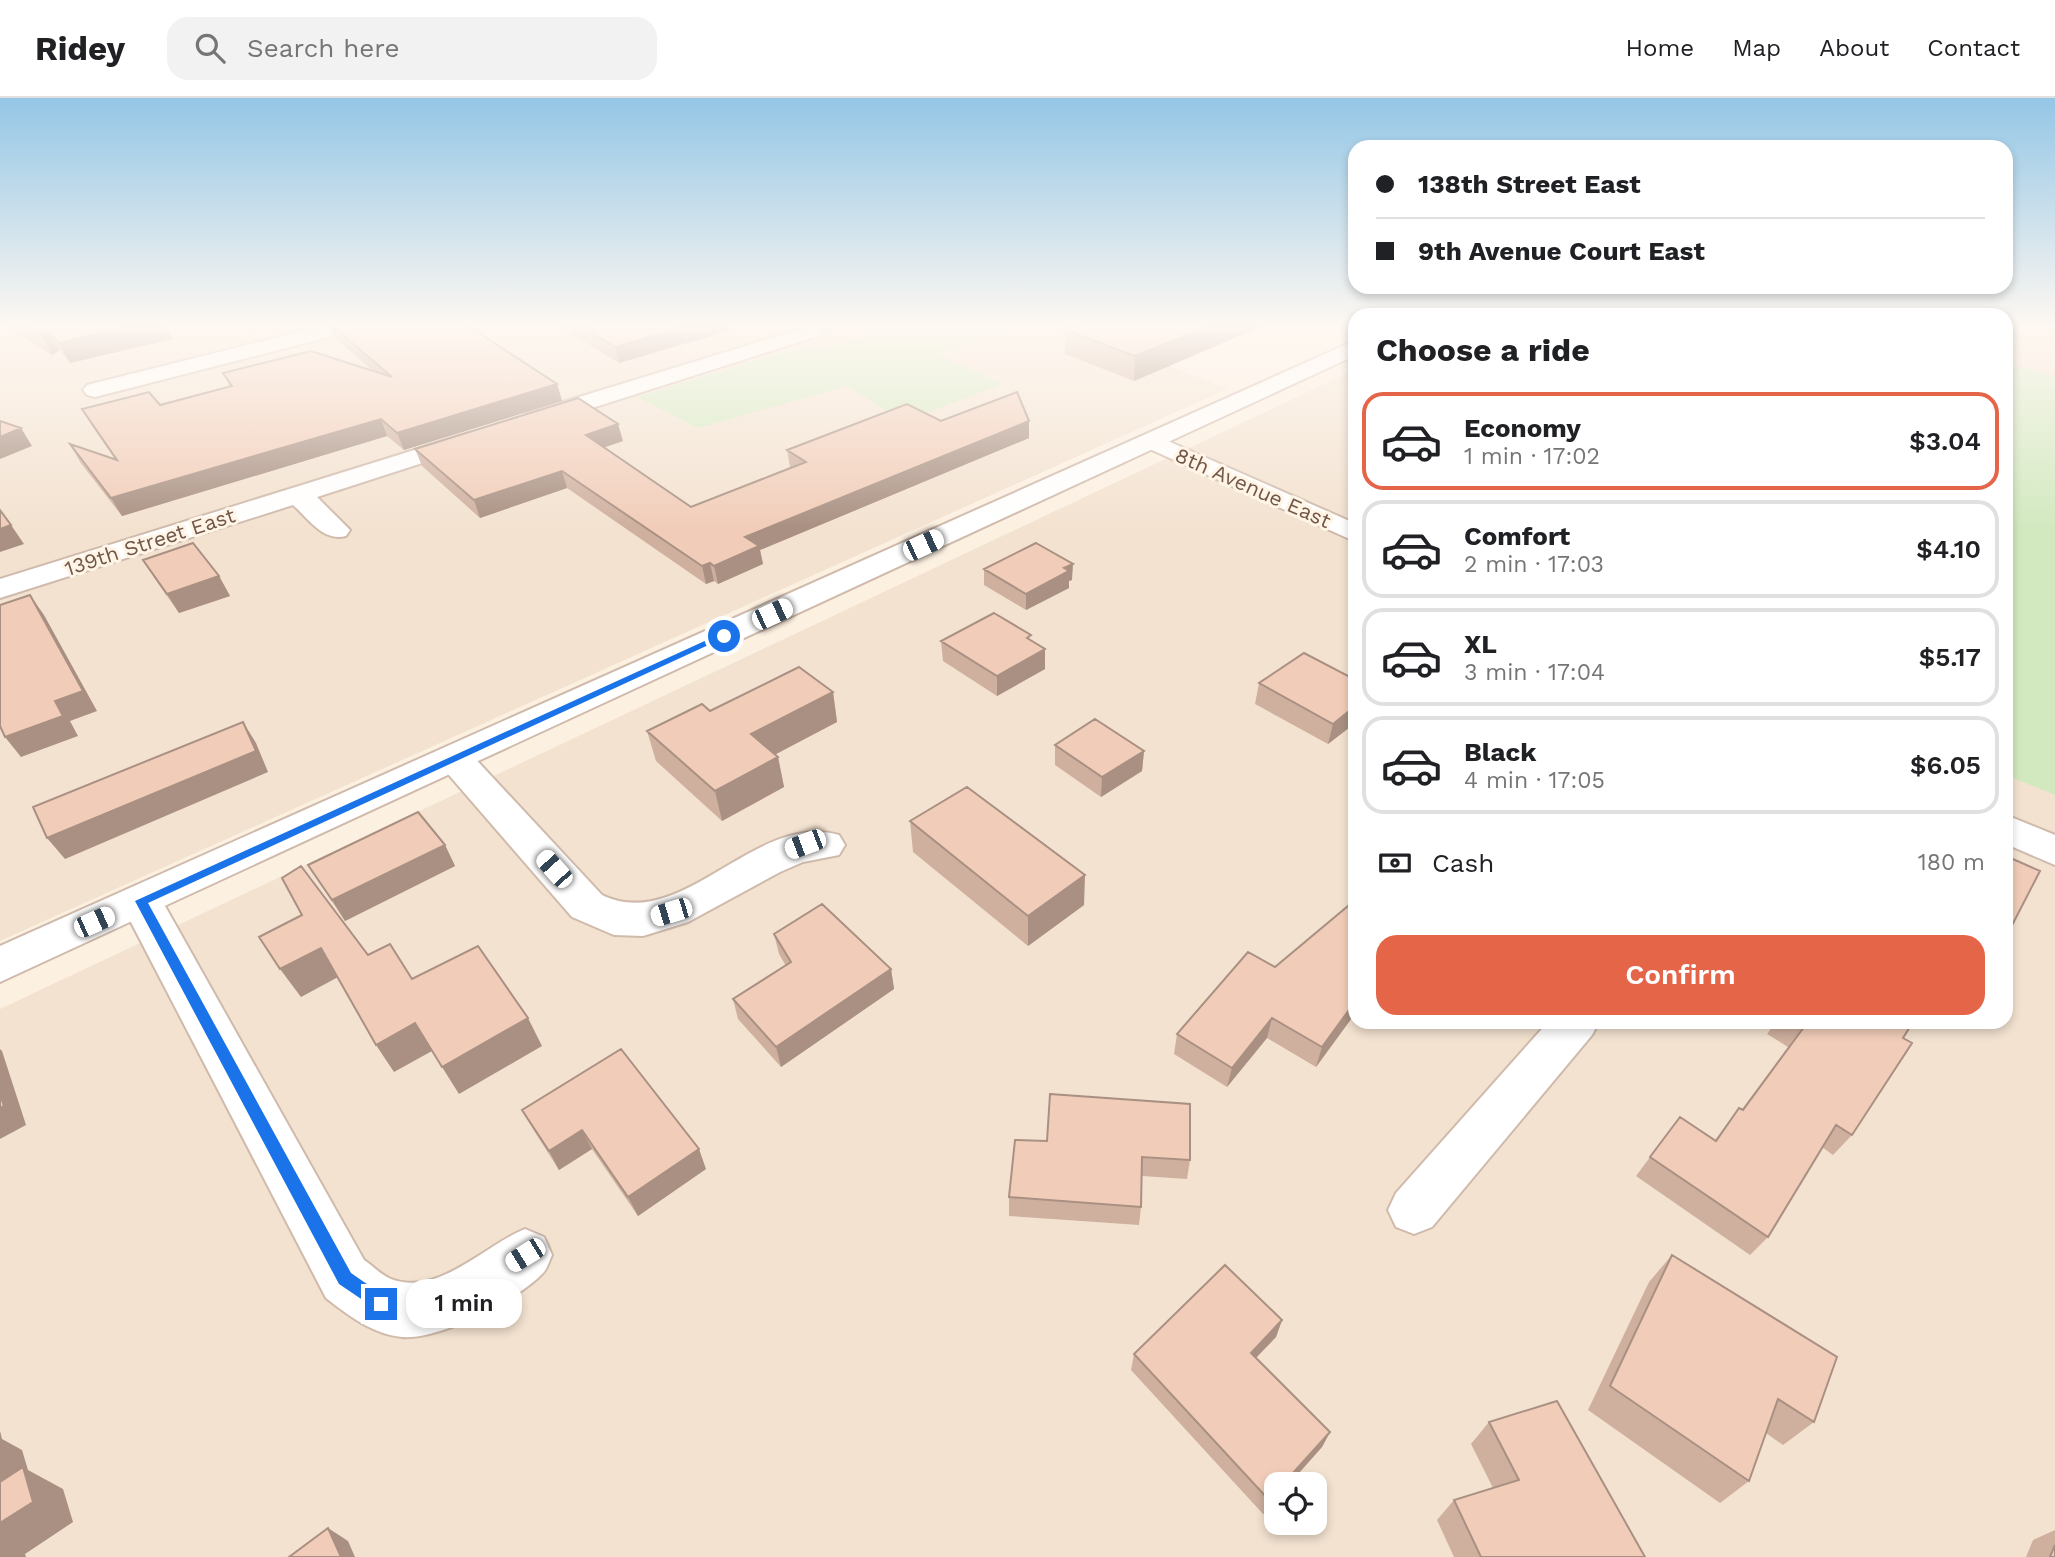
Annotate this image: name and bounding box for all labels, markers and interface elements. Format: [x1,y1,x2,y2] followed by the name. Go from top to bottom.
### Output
[167,17,657,80] search box
[35,29,125,68] text: Ridey
[191,29,229,67] icon: search
[247,33,399,63] text: Search here
[1626,34,1694,62] text: Home
[1732,34,1781,62] text: Map
[1819,34,1889,62] text: About
[1927,34,2020,62] text: Contact
[1418,169,1641,199] text: 138th Street East
[1418,236,1705,266] text: 9th Avenue Court East
[1376,331,1590,369] text: Choose a ride
[1380,410,1443,473] icon: car
[1464,413,1581,443] text: Economy
[1909,426,1981,456] text: $3.04
[1172,442,1335,533] street label: 8th Avenue East
[1464,443,1600,470] text: 1 min · 17:02
[61,502,238,581] street label: 139th Street East
[1380,518,1443,581] icon: car
[1464,521,1570,551] text: Comfort
[900,527,947,563] car
[1916,534,1981,564] text: $4.10
[1464,551,1604,578] text: 2 min · 17:03
[749,596,796,632] car
[708,620,740,652] route start
[1380,626,1443,689] icon: car
[1464,629,1497,659] text: XL
[1919,642,1981,672] text: $5.17
[1464,659,1605,686] text: 3 min · 17:04
[1380,734,1443,797] icon: car
[1464,737,1536,767] text: Black
[1910,750,1981,780] text: $6.05
[1464,767,1605,794] text: 4 min · 17:05
[782,827,829,861] car
[1376,844,1414,882] icon: cash
[533,846,576,892] car
[1432,848,1494,878] text: Cash
[1918,849,1985,876] text: 180 m
[648,896,695,928] car
[71,904,118,940] car
[1376,935,1985,1015] button: Confirm
[502,1235,549,1275] car
[406,1280,521,1328] callout: 1 min
[365,1288,397,1320] route end
[434,1290,494,1317] text: 1 min
[1264,1472,1327,1535] map controls
[1264,1472,1327,1535] button: locate

